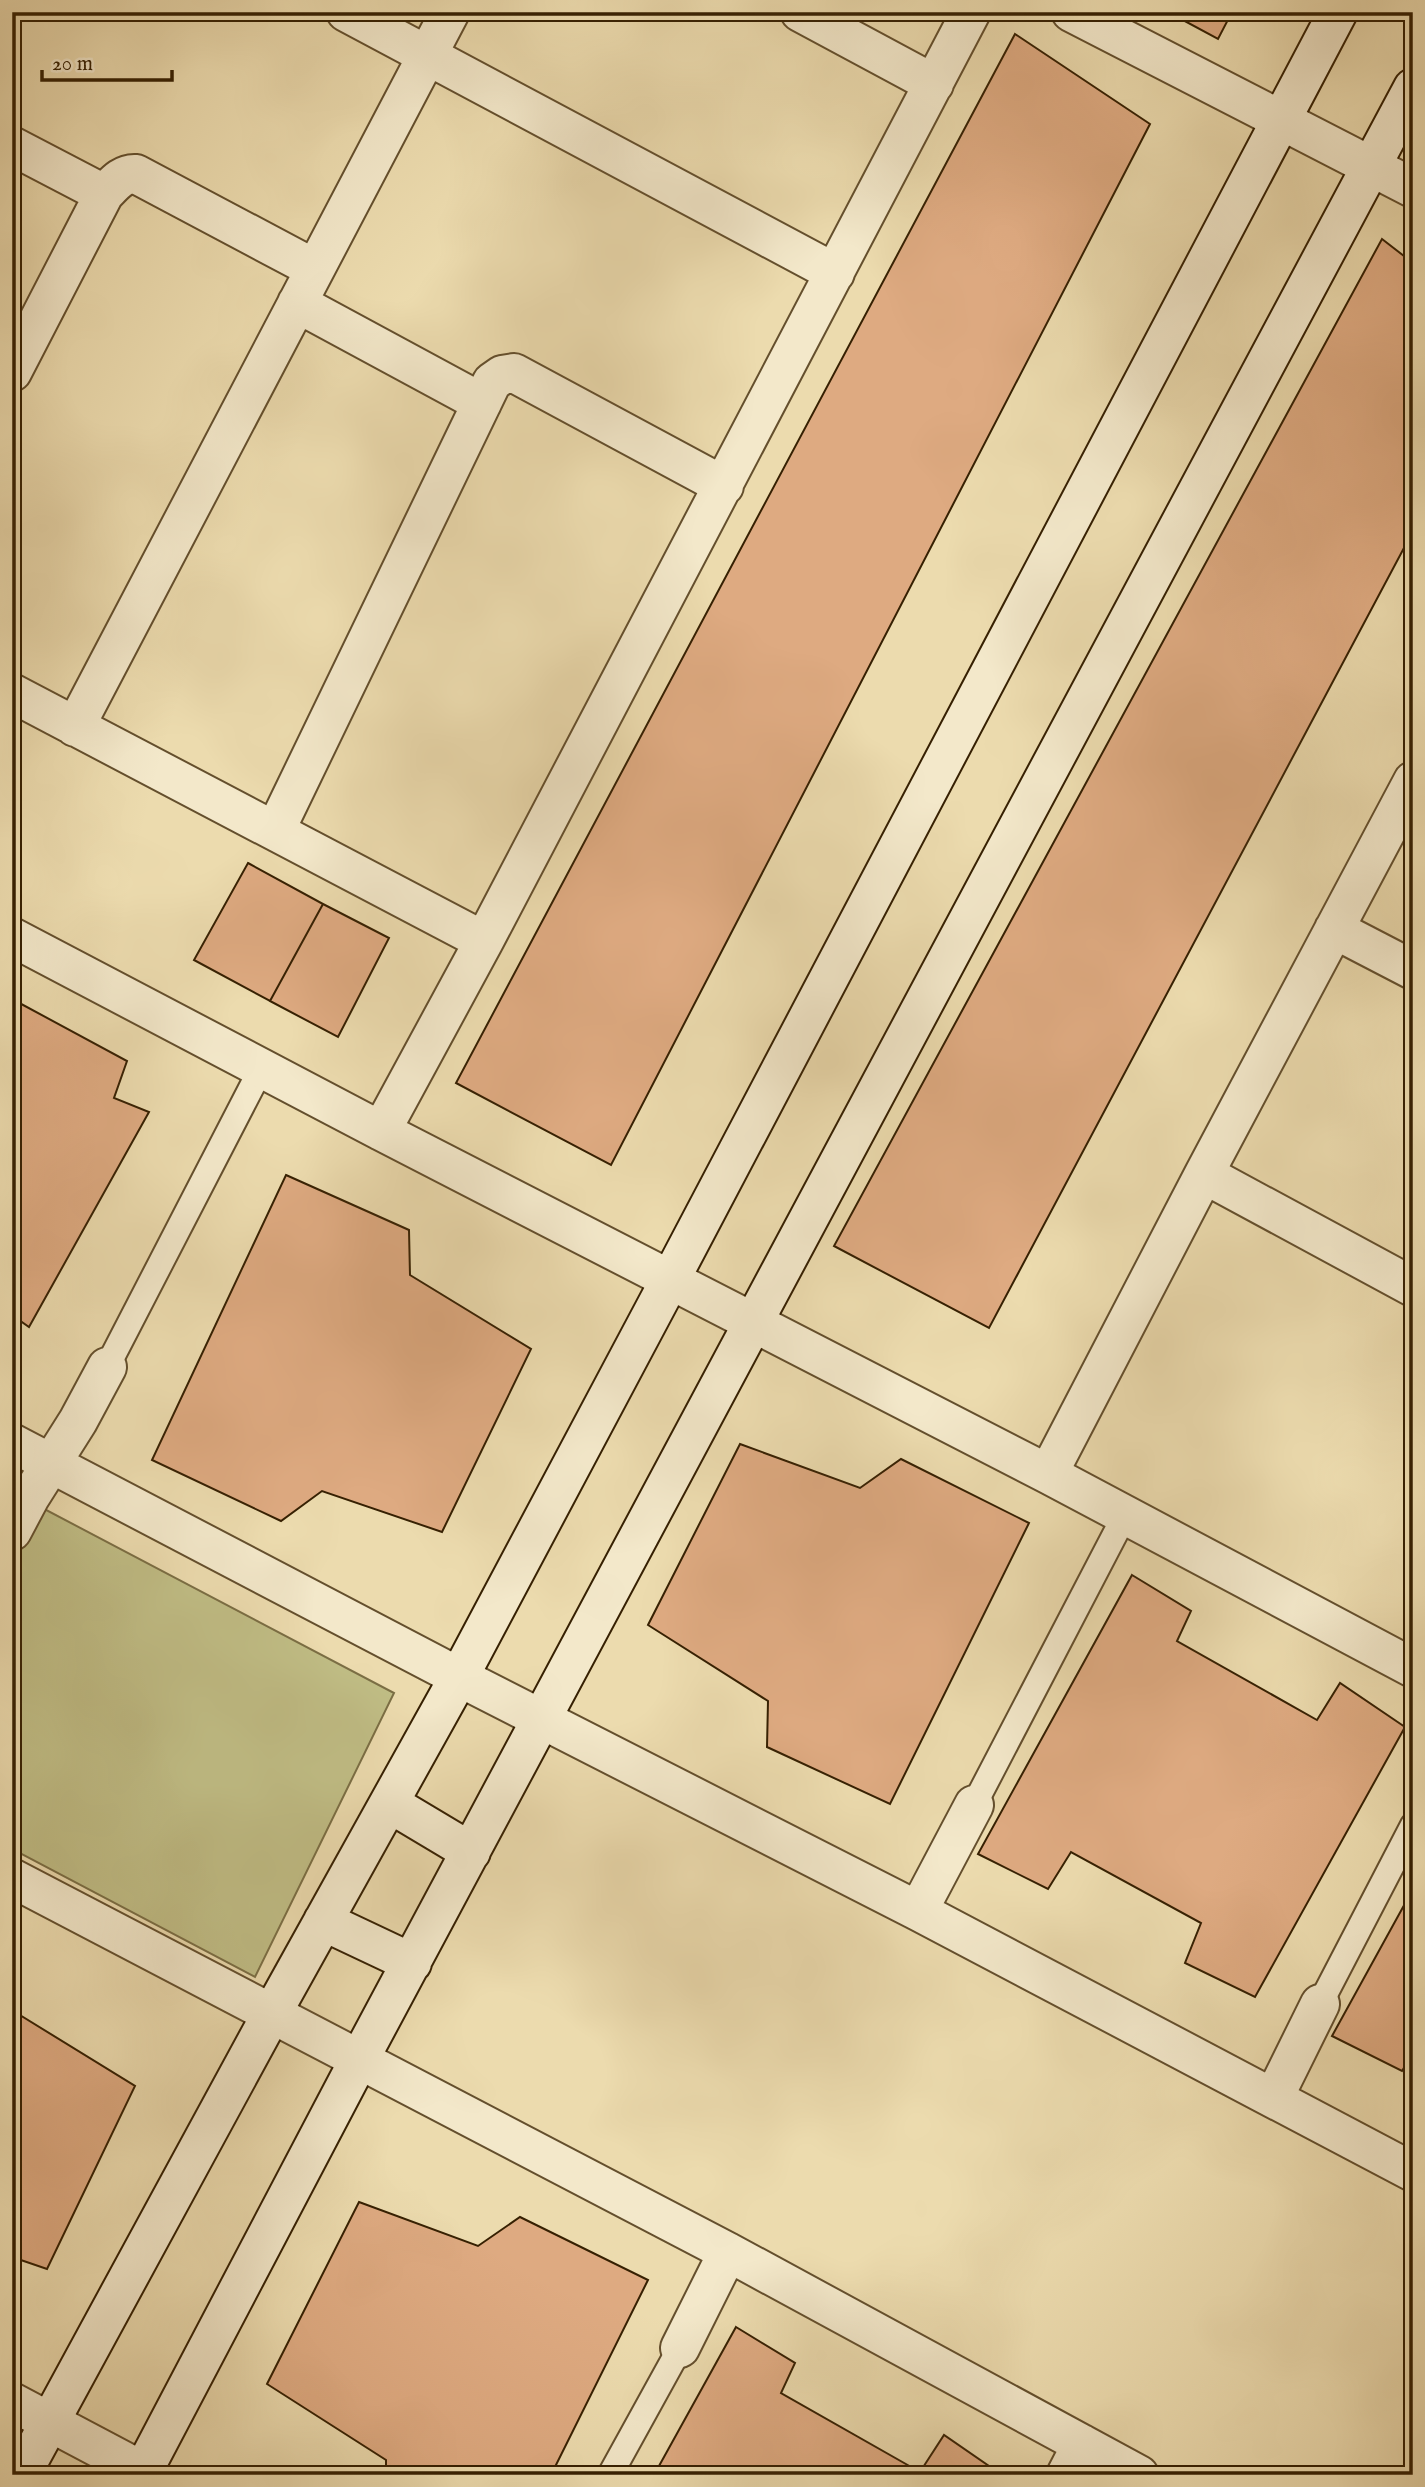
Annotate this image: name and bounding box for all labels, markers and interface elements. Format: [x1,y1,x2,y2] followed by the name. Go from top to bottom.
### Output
[42,38,172,82] scale bar
[52,51,93,78] text: 20 m

